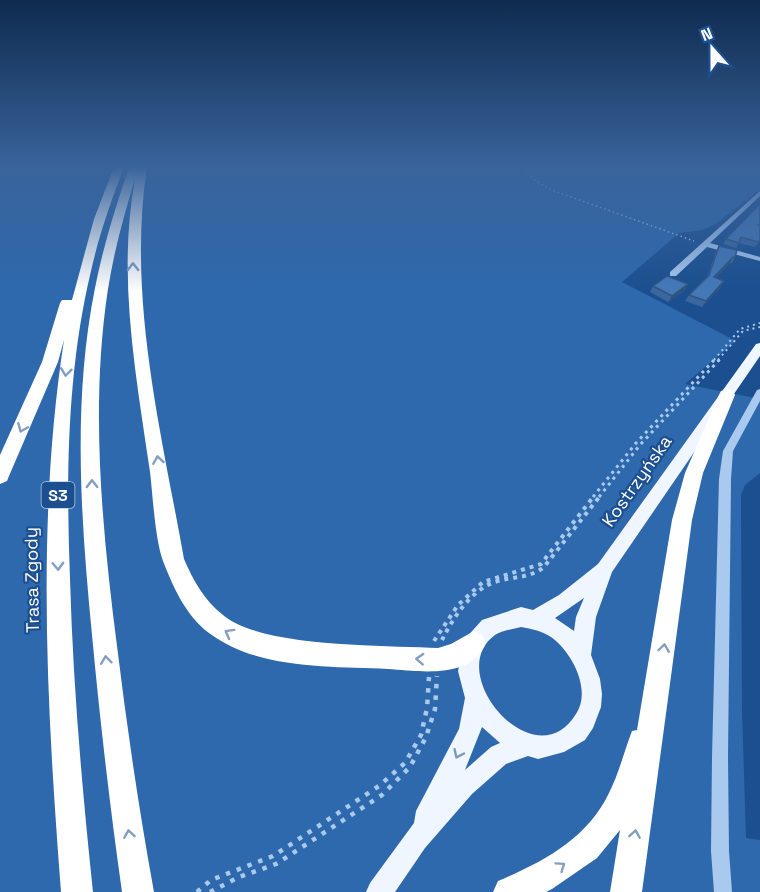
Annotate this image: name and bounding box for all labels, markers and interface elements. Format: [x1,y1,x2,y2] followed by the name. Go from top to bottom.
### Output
[682,18,742,78] north arrow
[698,23,716,46] text: N
[127,263,139,272] one-way arrow
[61,367,73,376] one-way arrow
[17,422,29,433] one-way arrow
[597,430,677,531] street label: Kostrzyńska
[152,456,164,465] one-way arrow
[86,479,98,488] one-way arrow
[42,482,74,508] road number: S3
[19,527,44,633] street label: Trasa Zgody
[51,562,64,571] one-way arrow
[225,629,235,640] one-way arrow
[657,643,669,652] one-way arrow
[416,653,425,666] one-way arrow
[100,655,113,665] one-way arrow
[453,748,465,759] one-way arrow
[123,830,135,839] one-way arrow
[629,830,641,839] one-way arrow
[554,862,565,873] one-way arrow

